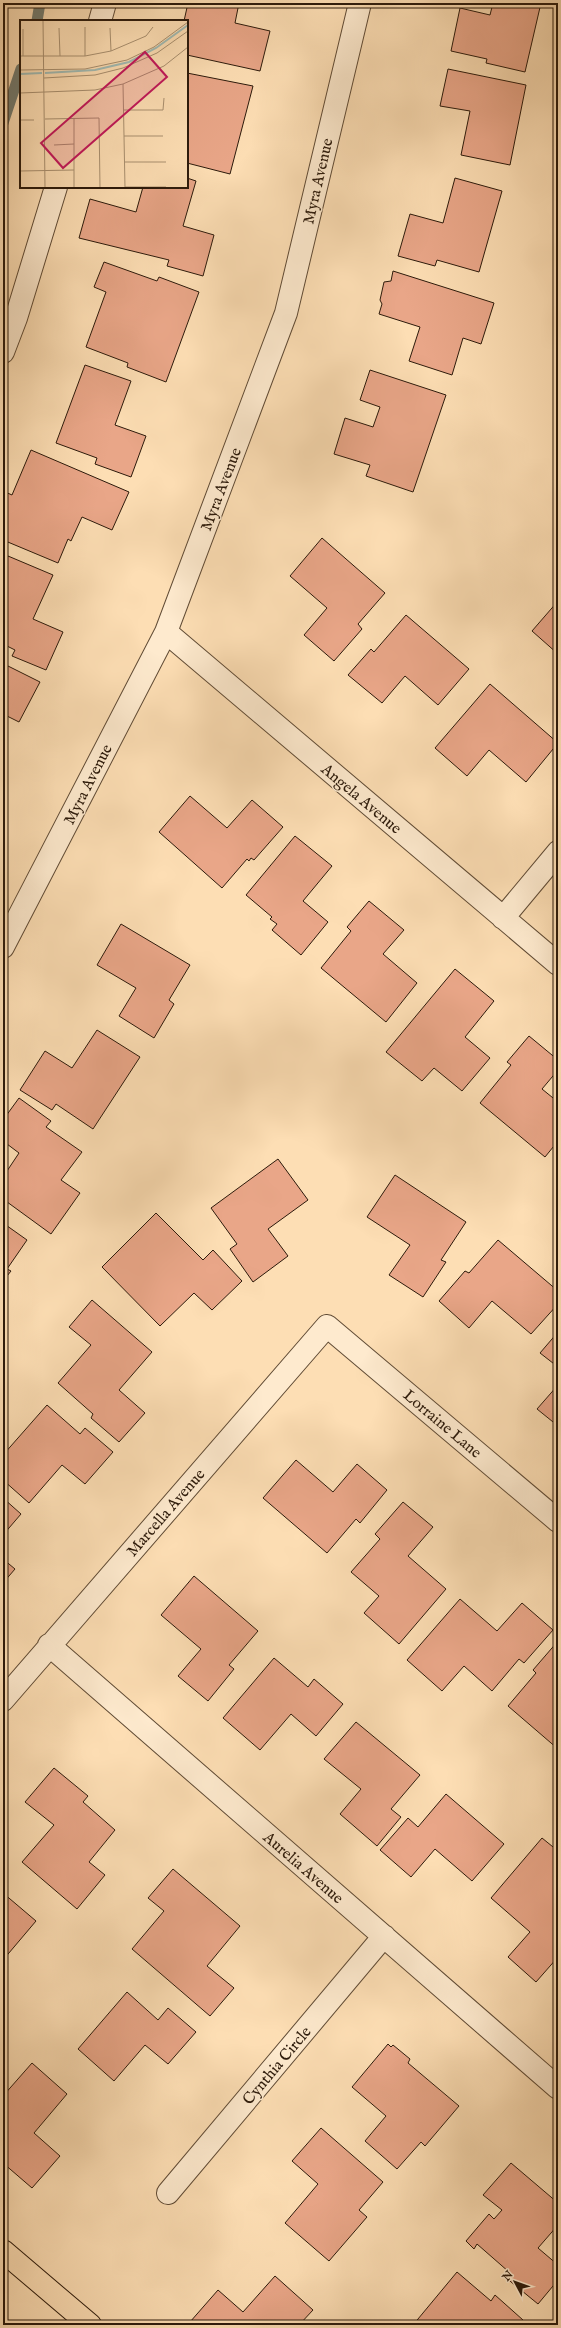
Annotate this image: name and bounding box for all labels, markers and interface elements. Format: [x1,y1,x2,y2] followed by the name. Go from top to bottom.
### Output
[20,20,188,188] inset map
[299,136,339,226] street label: Myra Avenue
[197,445,247,534] street label: Myra Avenue
[60,741,118,829] street label: Myra Avenue
[316,759,405,839] street label: Angela Avenue
[398,1386,485,1463] street label: Lorraine Lane
[123,1465,210,1561] street label: Marcella Avenue
[258,1827,347,1909] street label: Aurelia Avenue
[239,2023,316,2110] street label: Cynthia Circle
[495,2262,535,2302] north arrow
[499,2268,517,2285] text: N

